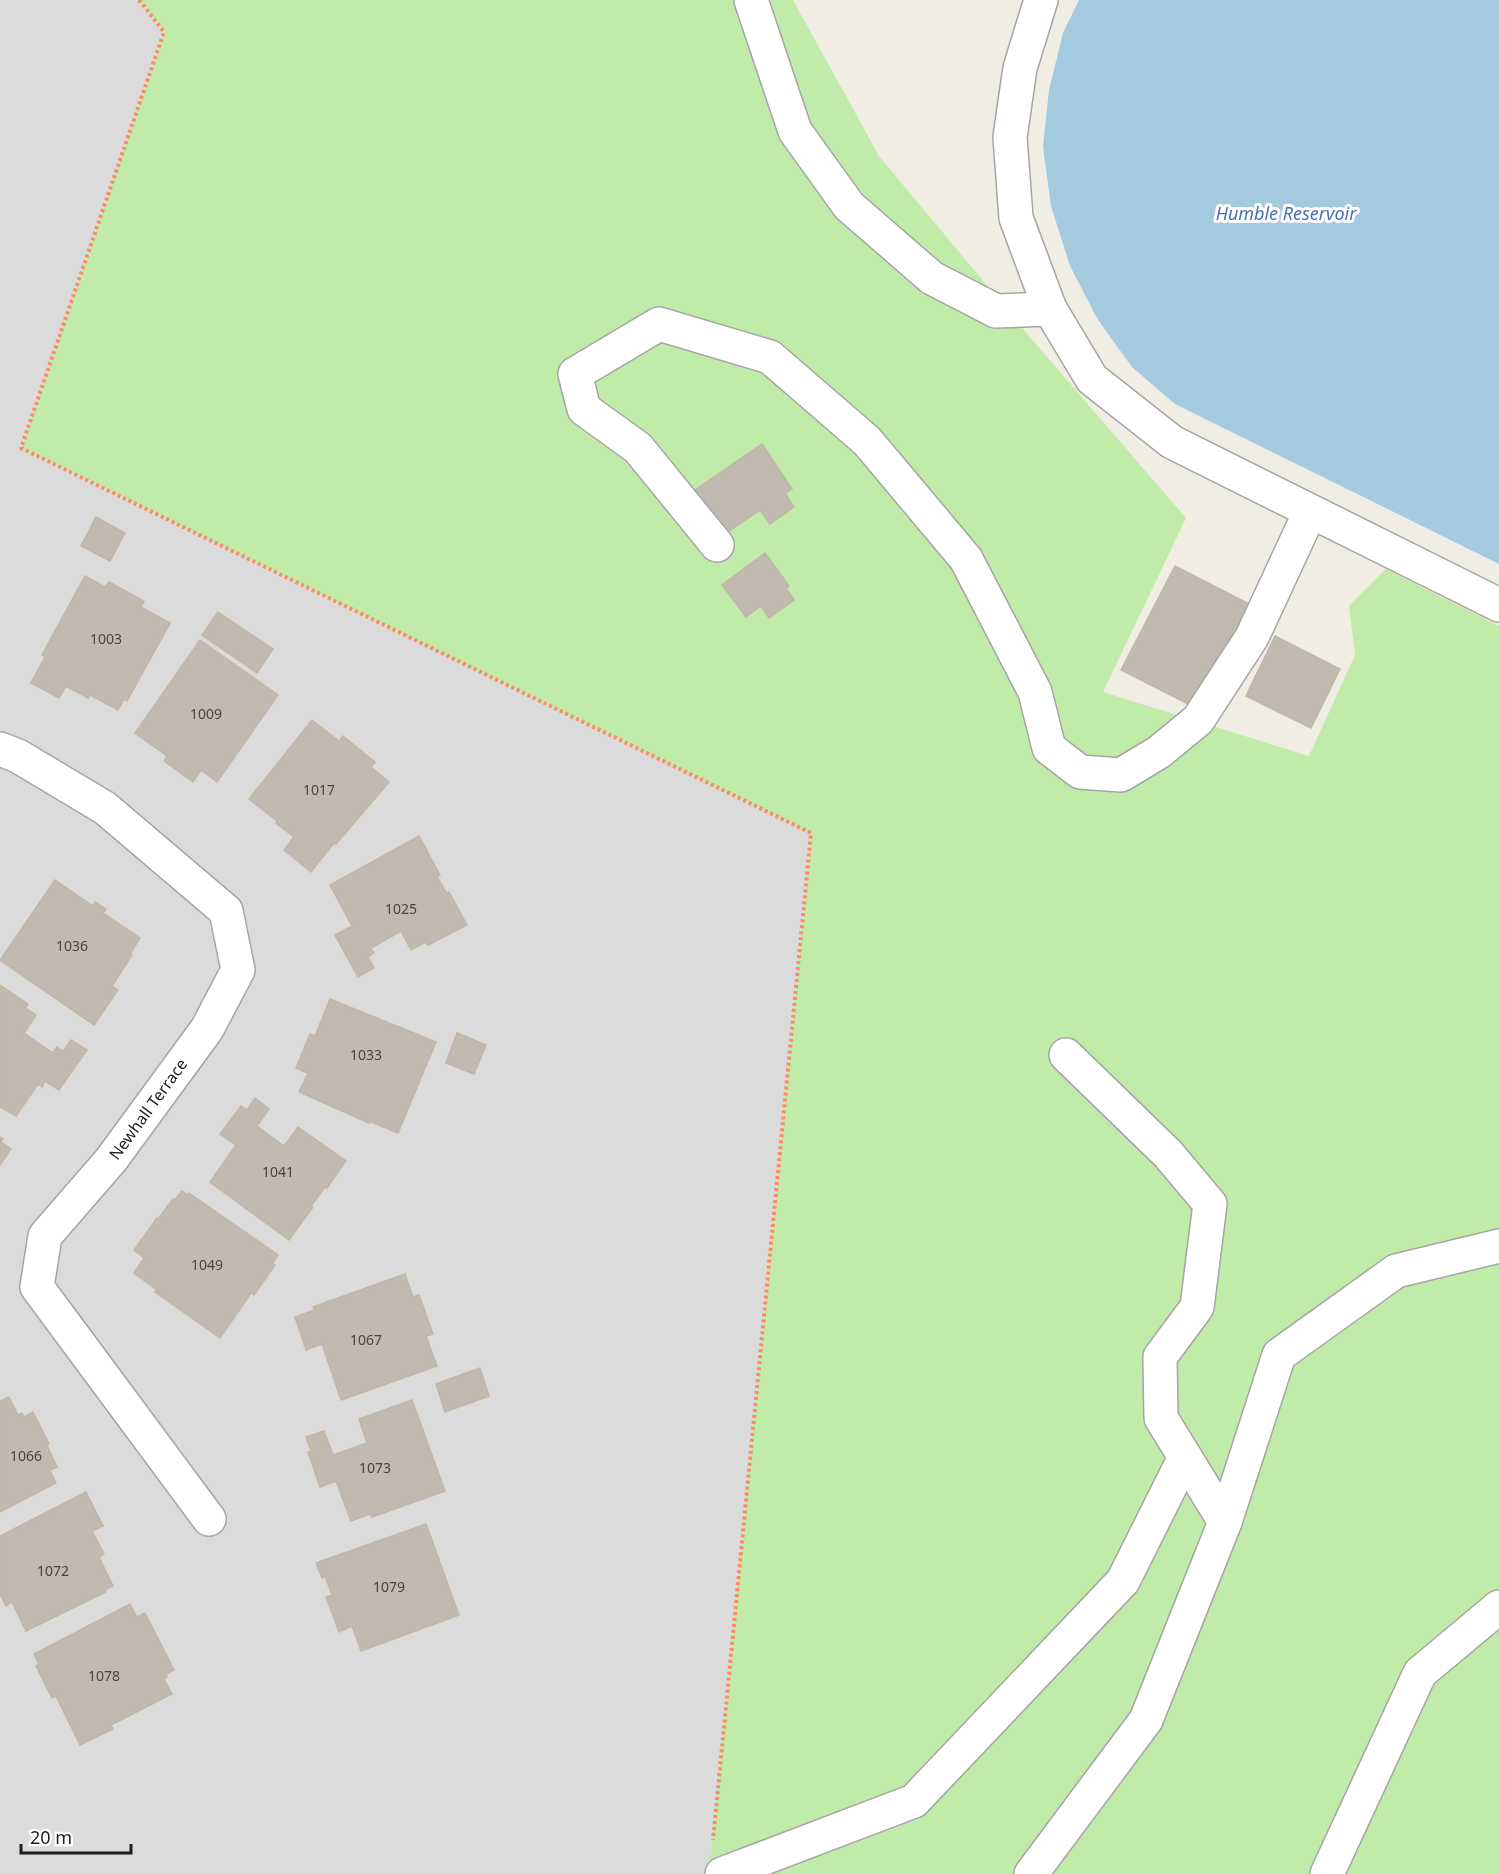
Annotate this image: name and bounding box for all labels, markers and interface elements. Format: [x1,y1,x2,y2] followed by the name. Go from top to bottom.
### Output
[1216,201,1357,225] water label: Humble Reservoir
[90,629,122,648] house number: 1003
[190,704,222,723] house number: 1009
[303,780,335,799] house number: 1017
[385,899,417,918] house number: 1025
[56,936,88,955] house number: 1036
[350,1045,382,1064] house number: 1033
[104,1054,192,1164] street label: Newhall Terrace
[262,1162,294,1181] house number: 1041
[191,1255,223,1274] house number: 1049
[350,1330,382,1349] house number: 1067
[10,1446,42,1465] house number: 1066
[359,1458,391,1477] house number: 1073
[37,1561,69,1580] house number: 1072
[373,1577,405,1596] house number: 1079
[88,1666,120,1685] house number: 1078
[21,1817,130,1855] scale bar
[30,1825,72,1849] text: 20 m

